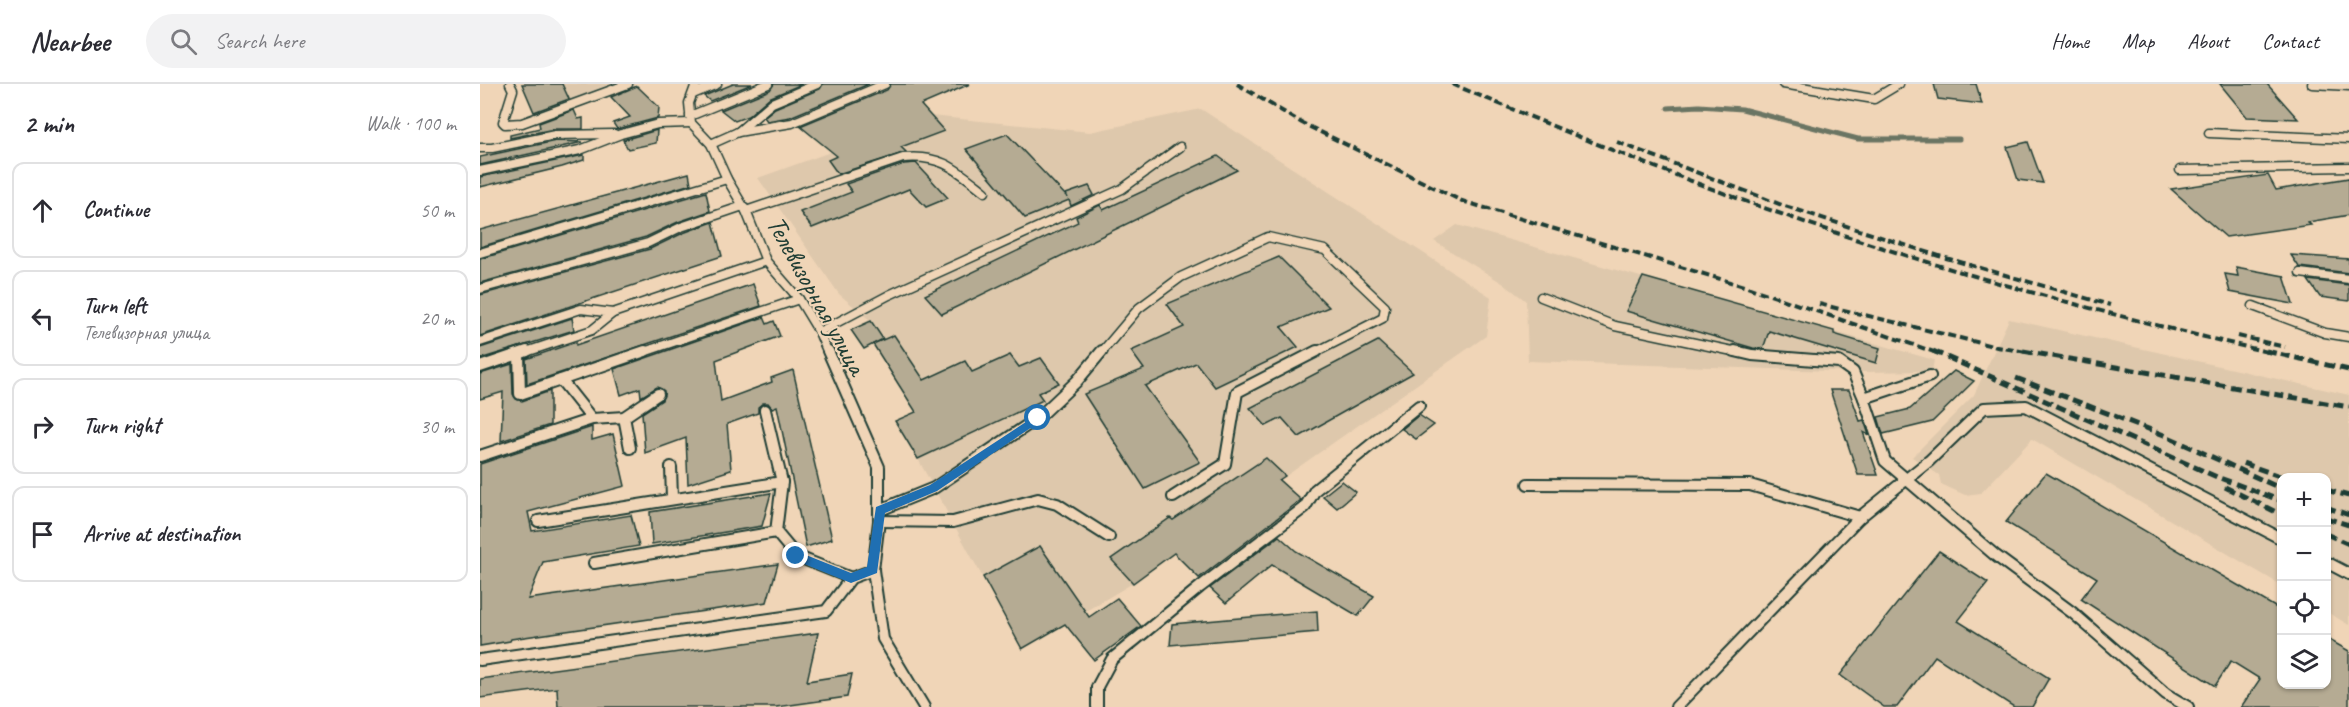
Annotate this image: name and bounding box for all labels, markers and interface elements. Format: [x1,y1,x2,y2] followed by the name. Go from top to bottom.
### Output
[146,14,566,68] search box
[30,24,110,59] text: Nearbee
[167,25,200,58] icon: search
[215,27,304,55] text: Search here
[2051,28,2089,54] text: Home
[2122,28,2154,54] text: Map
[2187,28,2229,54] text: About
[2262,28,2319,54] text: Contact
[24,107,74,140] text: 2 min
[366,111,456,136] text: Walk · 100 m
[26,194,59,227] icon: ahead
[83,196,149,224] text: Continue
[420,198,454,223] text: 50 m
[759,209,876,383] street label: Телевизорная улица
[83,292,147,320] text: Turn left
[26,302,59,335] icon: left
[420,306,454,331] text: 20 m
[83,320,209,345] text: Телевизорная улица
[1024,404,1050,430] route start
[26,410,59,443] icon: right
[83,412,160,440] text: Turn right
[420,414,454,439] text: 30 m
[2277,473,2331,689] map controls
[2277,473,2331,527] button: +
[26,518,59,551] icon: arrive
[83,520,240,548] text: Arrive at destination
[2277,527,2331,581] button: −
[782,542,808,568] route end
[2277,581,2331,635] button: locate
[2277,635,2331,689] button: layers

